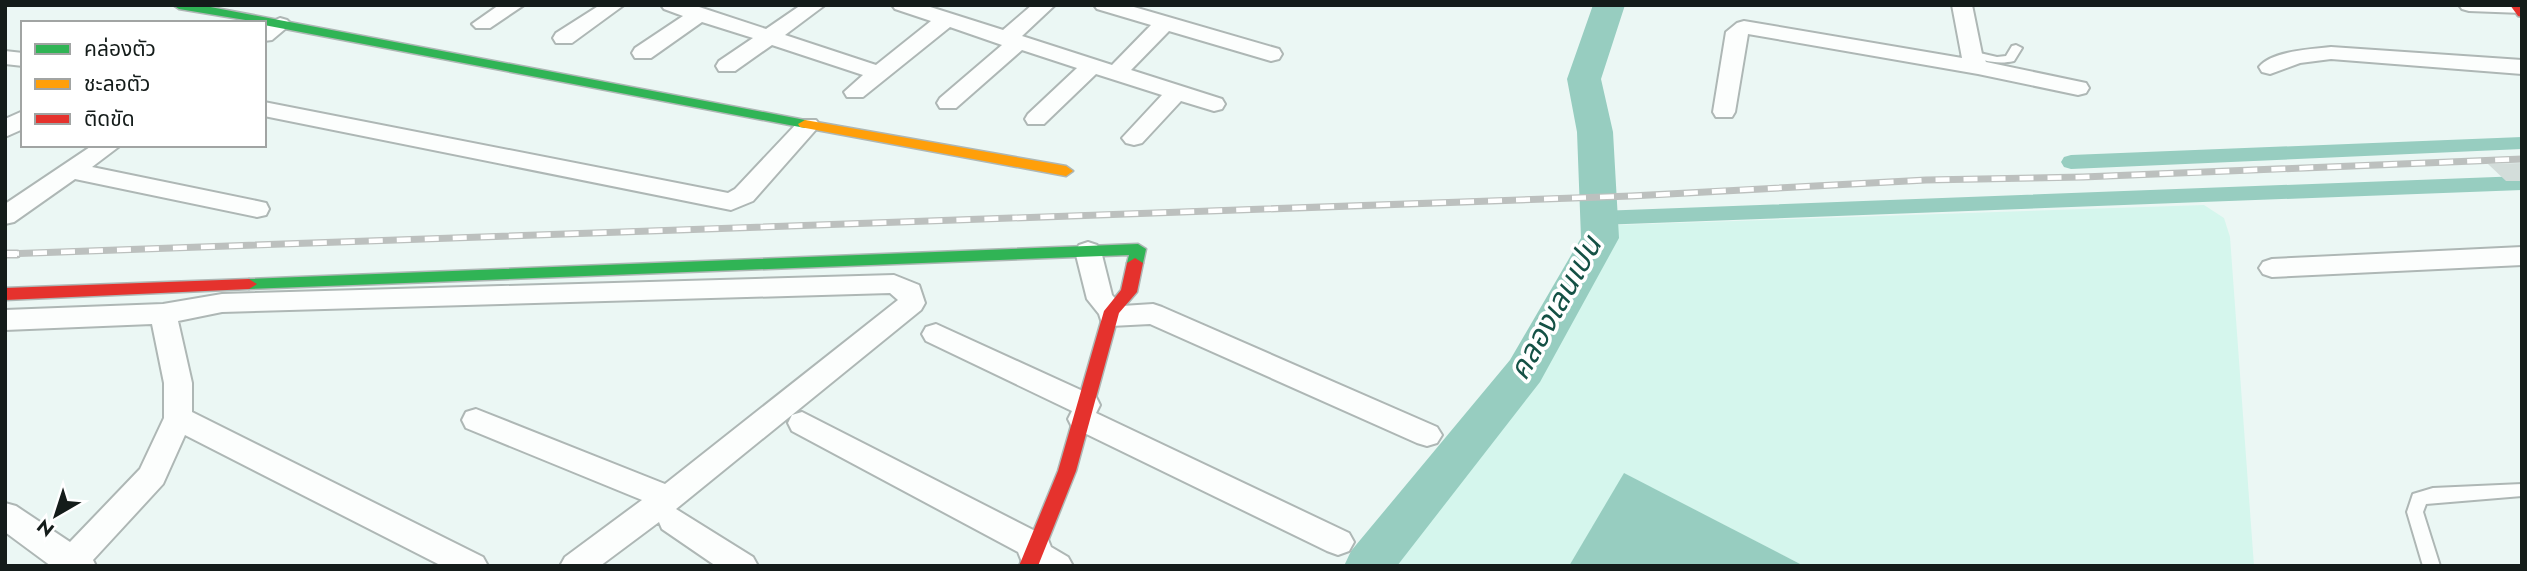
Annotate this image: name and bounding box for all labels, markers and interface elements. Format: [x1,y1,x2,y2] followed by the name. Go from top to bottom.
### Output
[21,21,266,147] legend
[84,34,156,64] text: คล่องตัว
[84,69,150,99] text: ชะลอตัว
[84,104,135,134] text: ติดขัด
[1497,227,1612,387] water label: คลองเลนเปน
[21,480,91,550] north arrow
[31,513,60,543] text: N

